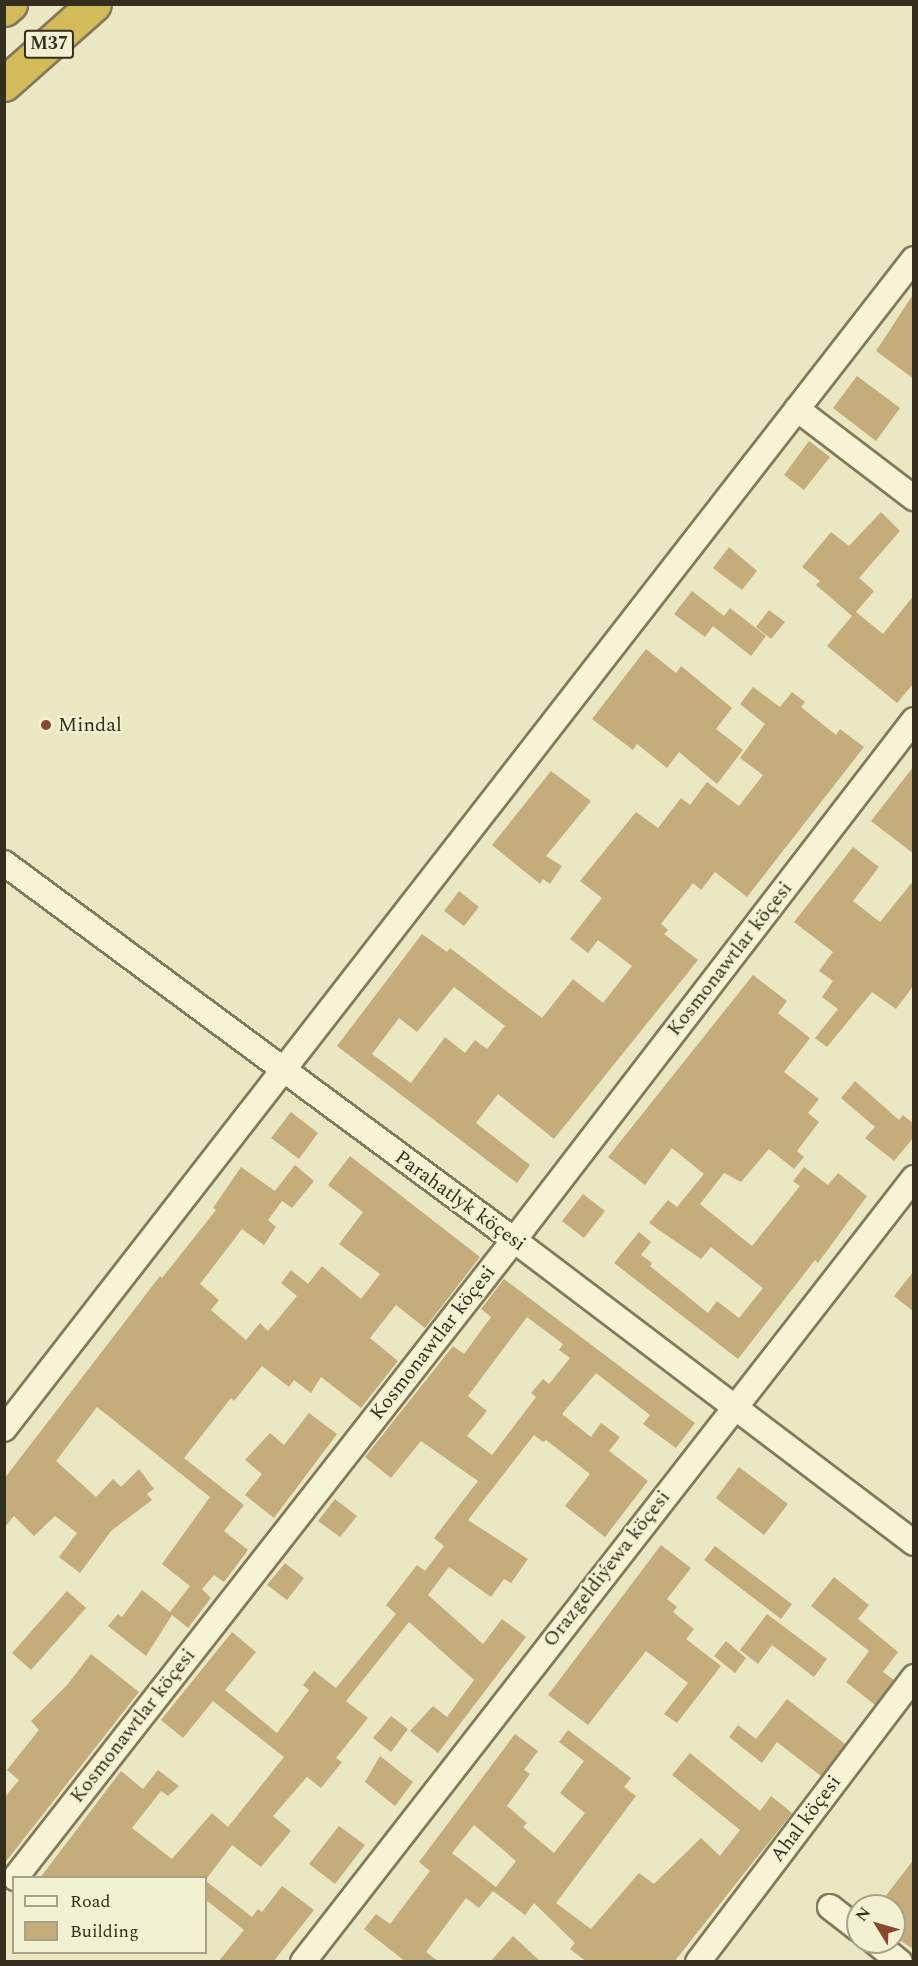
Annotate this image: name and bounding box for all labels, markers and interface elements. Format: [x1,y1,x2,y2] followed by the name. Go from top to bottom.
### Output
[23,29,74,59] road number: M37
[58,713,122,737] place label: Mindal
[39,718,53,732] marker: Mindal
[662,877,798,1041] street label: Kosmonawtlar köçesi
[390,1145,530,1257] street label: Parahatlyk köçesi
[365,1261,501,1425] street label: Kosmonawtlar köçesi
[538,1486,676,1652] street label: Orazgeldiýewa köçesi
[65,1644,201,1808] street label: Kosmonawtlar köçesi
[766,1771,846,1867] street label: Ahal köçesi
[12,1876,207,1954] legend
[70,1888,111,1915] text: Road
[846,1894,906,1954] north arrow
[850,1902,877,1927] text: N
[70,1918,139,1945] text: Building

